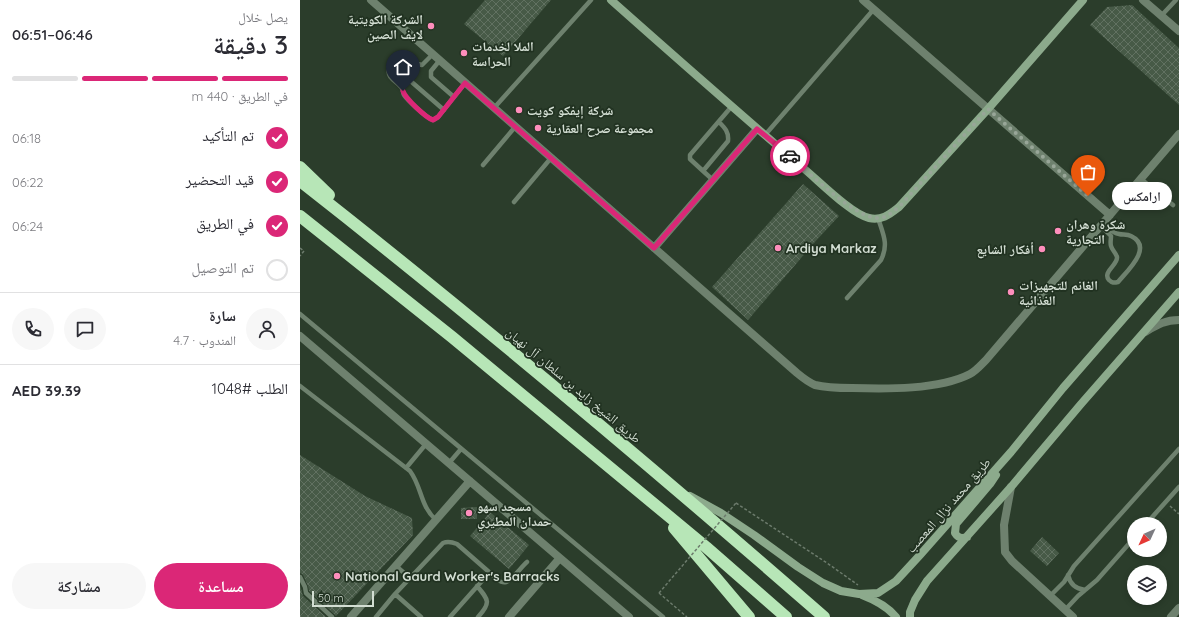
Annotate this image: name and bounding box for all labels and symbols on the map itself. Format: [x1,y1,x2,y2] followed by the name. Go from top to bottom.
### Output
[348,11,423,43] place label: الشركة الكويتية لايف الصين
[426,21,436,31] marker: الشركة الكويتية لايف الصين
[472,38,534,69] place label: الملا لخدمات الحراسة
[459,48,469,58] marker: الملا لخدمات الحراسة
[386,50,420,91] pin
[527,102,613,119] place label: شركة إيفكو كويت
[514,105,524,115] marker: شركة إيفكو كويت
[546,120,653,137] place label: مجموعة صرح العقارية
[533,123,543,133] marker: مجموعة صرح العقارية
[770,136,810,176] courier
[1071,155,1105,196] pin
[1112,182,1172,210] callout: ارامكس
[1066,216,1125,247] place label: شكرة وهران التجارية
[1053,226,1063,236] marker: شكرة وهران التجارية
[786,240,877,256] place label: Ardiya Markaz
[976,241,1034,259] place label: أفكار الشايع
[773,243,783,253] marker: Ardiya Markaz
[1037,244,1047,254] marker: أفكار الشايع
[1019,277,1098,308] place label: الغانم للتجهيزات الغذائية
[1006,287,1016,297] marker: الغانم للتجهيزات الغذائية
[502,324,645,448] street label: طريق الشيخ زايد بن سلطان آل نهيان
[902,454,994,556] street label: طريق محمد نزال المعصب
[477,498,551,532] place label: مسجد سهو حمدان المطيري
[464,508,474,518] marker: مسجد سهو حمدان المطيري
[1127,517,1167,557] north arrow
[345,568,560,584] place label: National Gaurd Worker's Barracks
[332,571,342,581] marker: National Gaurd Worker's Barracks
[312,589,374,608] scale bar

